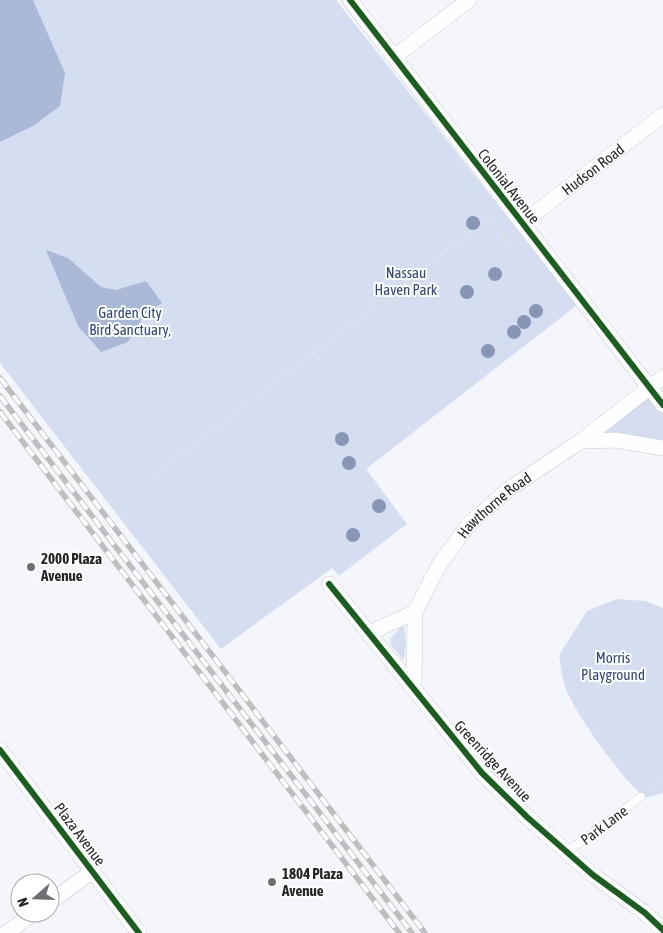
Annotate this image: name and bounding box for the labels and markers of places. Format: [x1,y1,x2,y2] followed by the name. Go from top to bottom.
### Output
[40,550,102,584] place label: 2000 Plaza Avenue
[25,561,37,573] marker: 2000 Plaza Avenue
[281,865,343,899] place label: 1804 Plaza Avenue
[266,876,278,888] marker: 1804 Plaza Avenue

